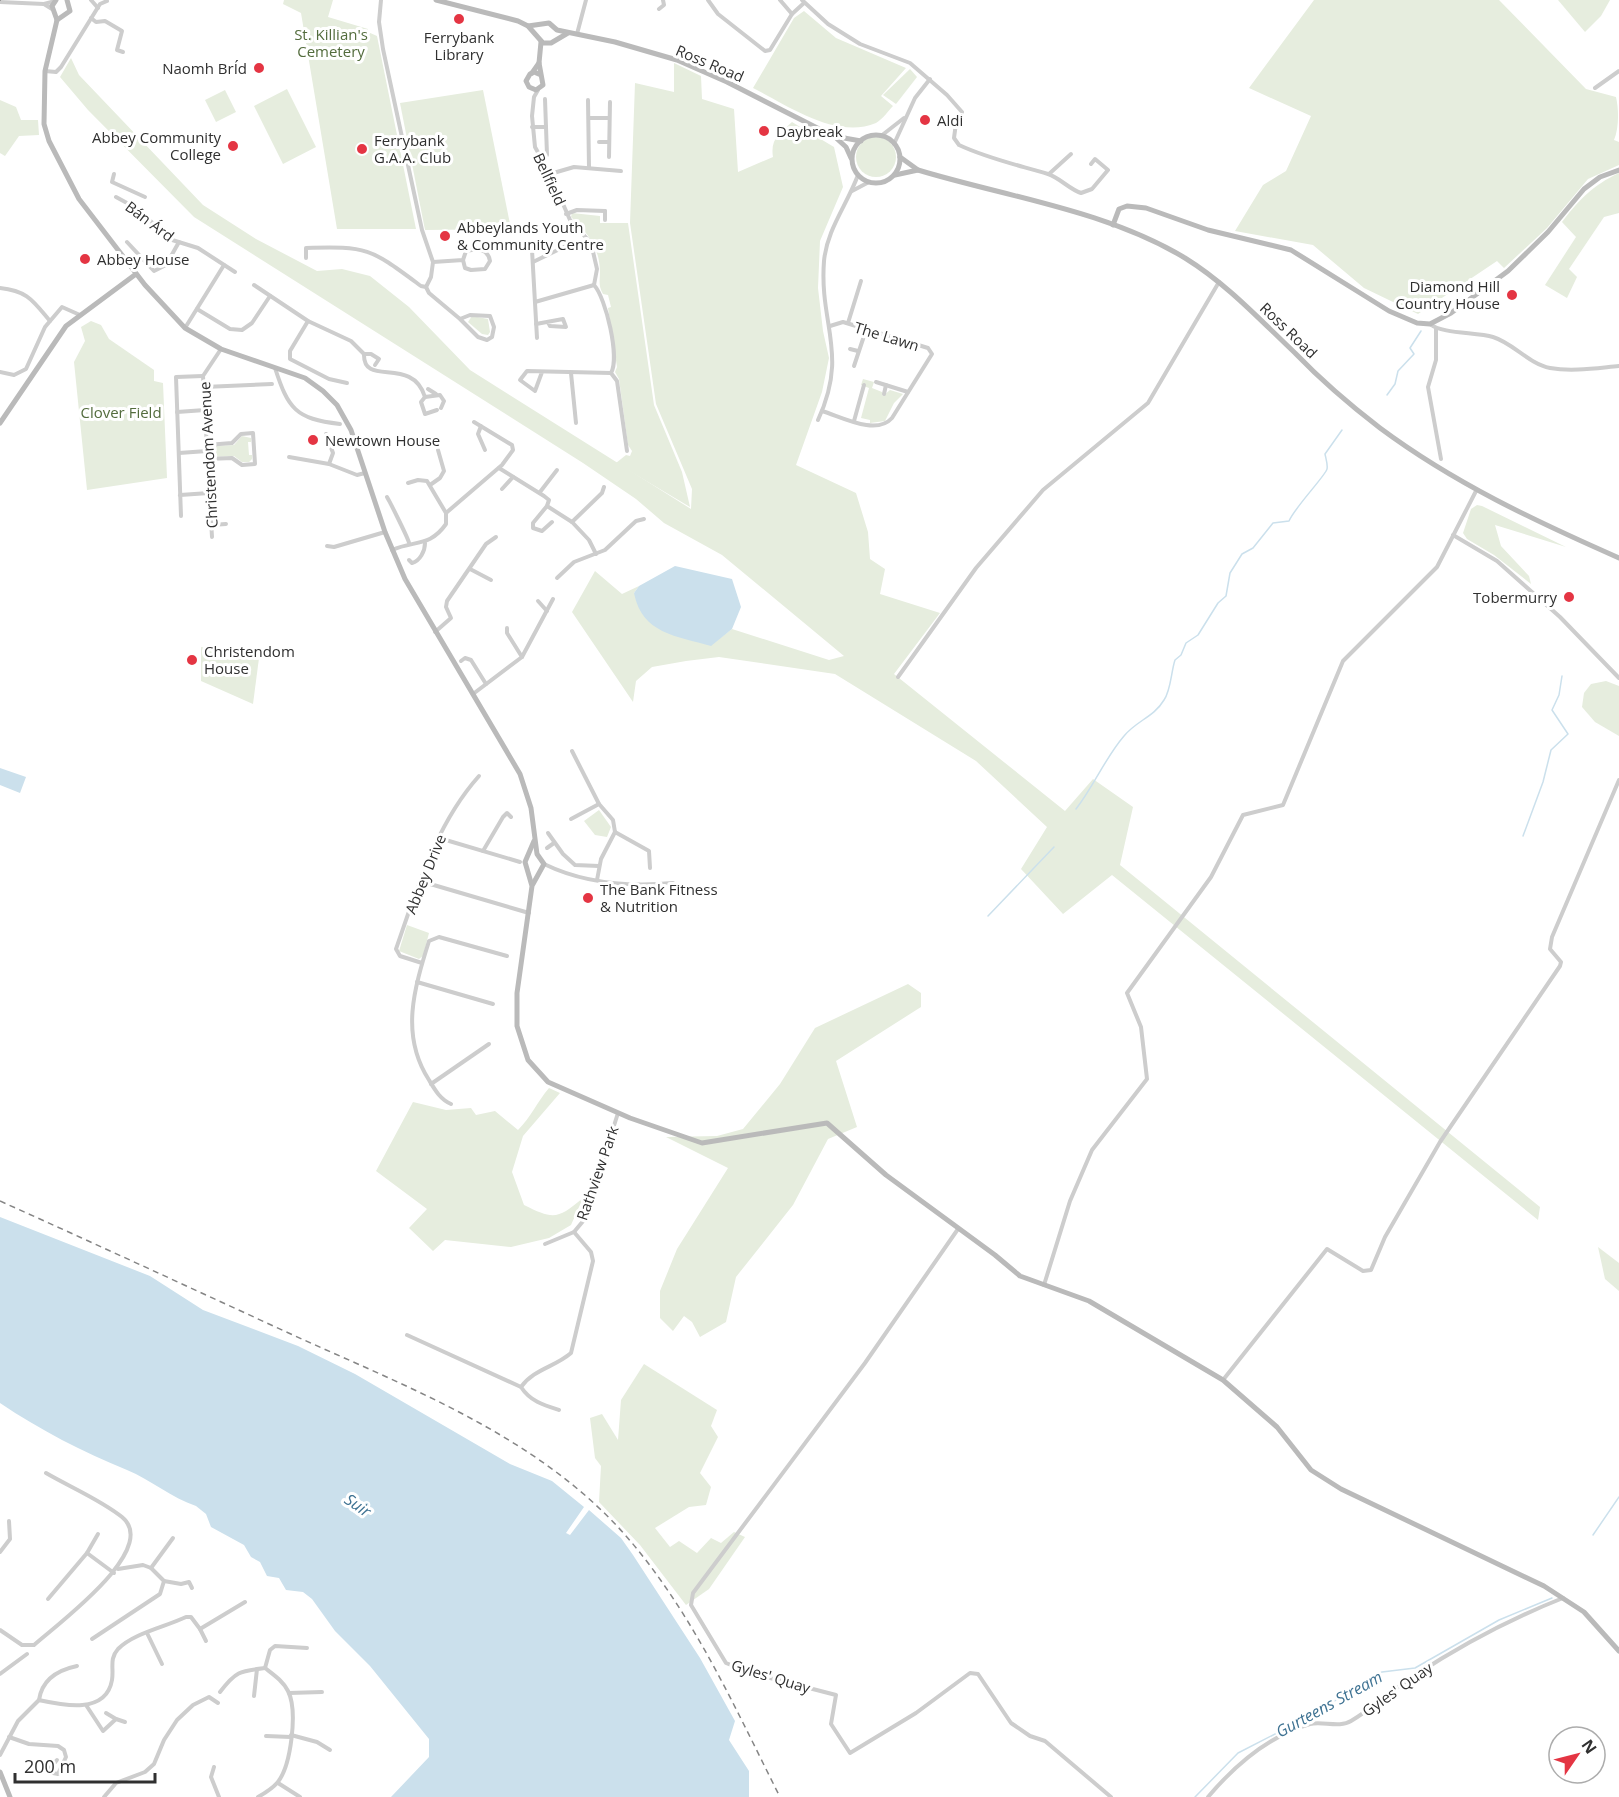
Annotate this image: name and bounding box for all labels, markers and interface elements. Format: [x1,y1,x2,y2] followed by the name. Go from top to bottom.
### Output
[452,12,466,26] marker: Ferrybank Library
[294,24,368,61] park label: St. Killian's Cemetery
[424,27,494,64] place label: Ferrybank Library
[673,40,747,86] street label: Ross Road
[162,58,247,78] place label: Naomh BrÍd
[252,61,266,75] marker: Naomh BrÍd
[937,110,963,130] place label: Aldi
[918,113,932,127] marker: Aldi
[776,121,843,141] place label: Daybreak
[757,124,771,138] marker: Daybreak
[92,127,221,164] place label: Abbey Community College
[374,130,451,167] place label: Ferrybank G.A.A. Club
[226,139,240,153] marker: Abbey Community College
[355,142,369,156] marker: Ferrybank G.A.A. Club
[529,149,571,209] street label: Bellfield
[122,196,178,246] street label: Bán Árd
[457,217,604,254] place label: Abbeylands Youth & Community Centre
[438,229,452,243] marker: Abbeylands Youth & Community Centre
[97,249,190,269] place label: Abbey House
[78,252,92,266] marker: Abbey House
[1395,276,1500,313] place label: Diamond Hill Country House
[1505,288,1519,302] marker: Diamond Hill Country House
[1256,298,1322,362] street label: Ross Road
[852,317,922,355] street label: The Lawn
[194,381,222,529] street label: Christendom Avenue
[80,402,162,422] park label: Clover Field
[325,430,440,450] place label: Newtown House
[306,433,320,447] marker: Newtown House
[1473,587,1557,607] place label: Tobermurry
[1562,590,1576,604] marker: Tobermurry
[204,641,295,678] place label: Christendom House
[185,653,199,667] marker: Christendom House
[400,831,450,917] street label: Abbey Drive
[600,879,718,916] place label: The Bank Fitness & Nutrition
[581,891,595,905] marker: The Bank Fitness & Nutrition
[571,1123,623,1223] street label: Rathview Park
[340,1488,376,1522] water label: Suir
[729,1654,813,1698] street label: Gyles' Quay
[1358,1657,1437,1721] street label: Gyles' Quay
[1272,1666,1386,1742] water label: Gurteens Stream
[1547,1725,1607,1785] north arrow
[1577,1735,1602,1758] text: N
[15,1746,154,1784] scale bar
[24,1754,76,1778] text: 200 m

